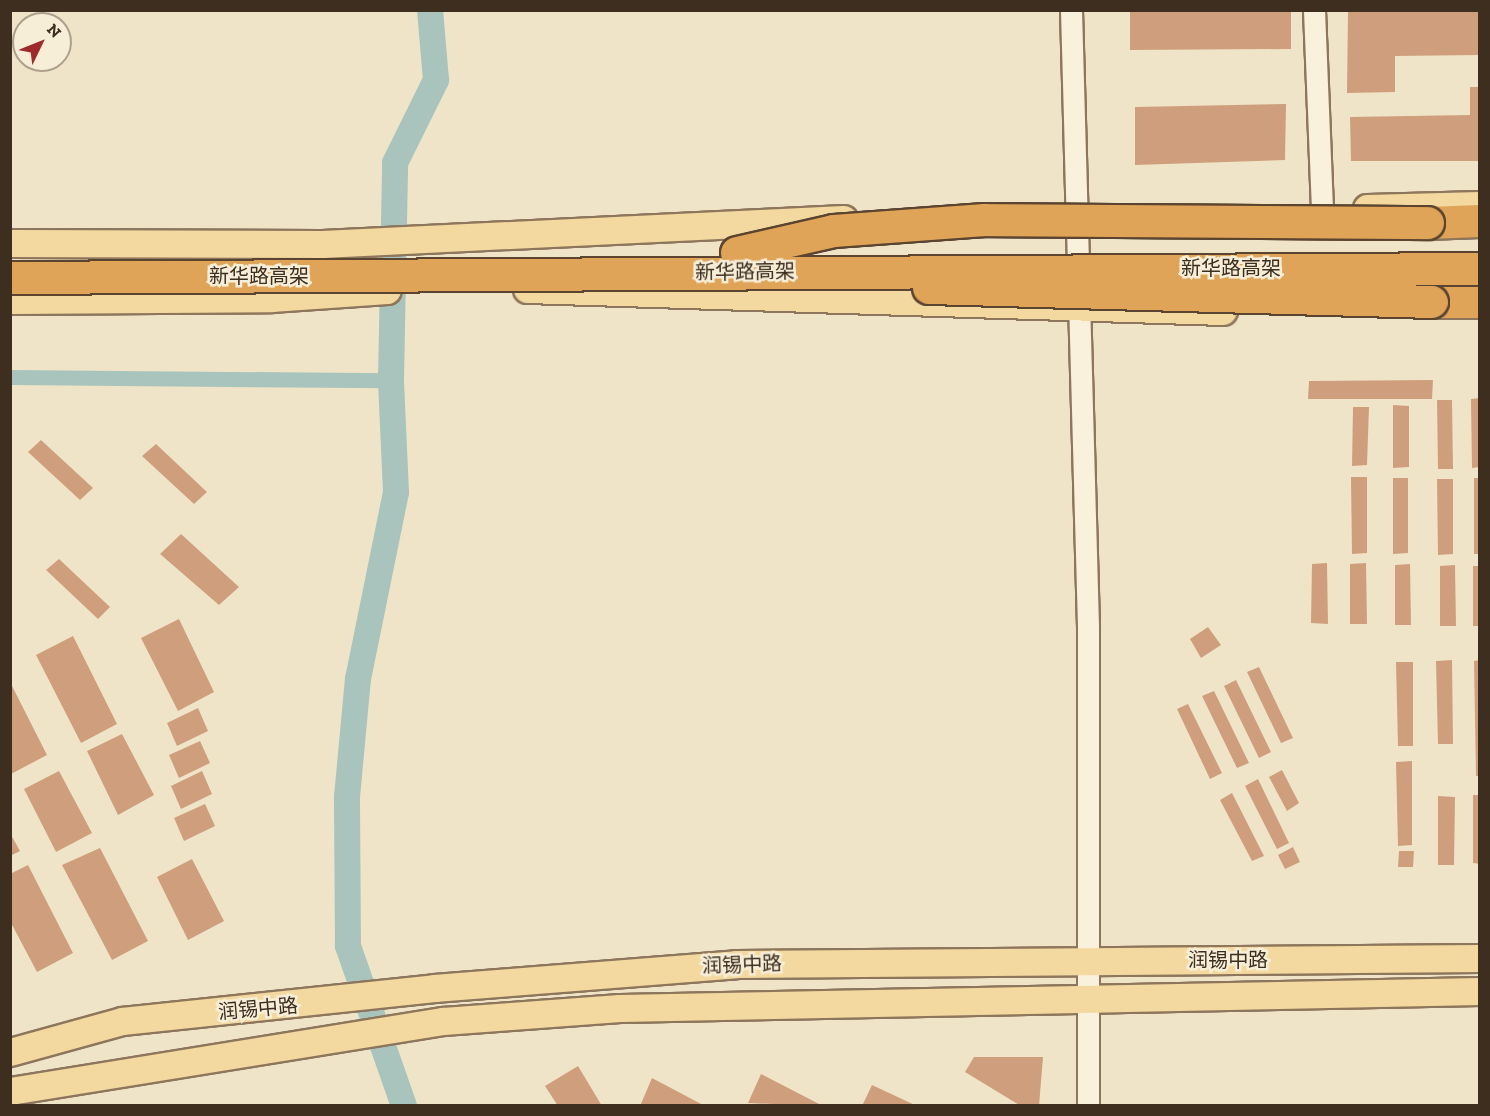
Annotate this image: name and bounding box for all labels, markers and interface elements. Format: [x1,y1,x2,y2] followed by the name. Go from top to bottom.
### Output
[12,12,72,72] north arrow
[43,20,65,42] text: N
[1181,256,1281,280] street label: 新华路高架
[695,259,795,285] street label: 新华路高架
[209,264,309,288] street label: 新华路高架
[1188,948,1268,972] street label: 润锡中路
[702,952,782,978] street label: 润锡中路
[217,994,299,1024] street label: 润锡中路

